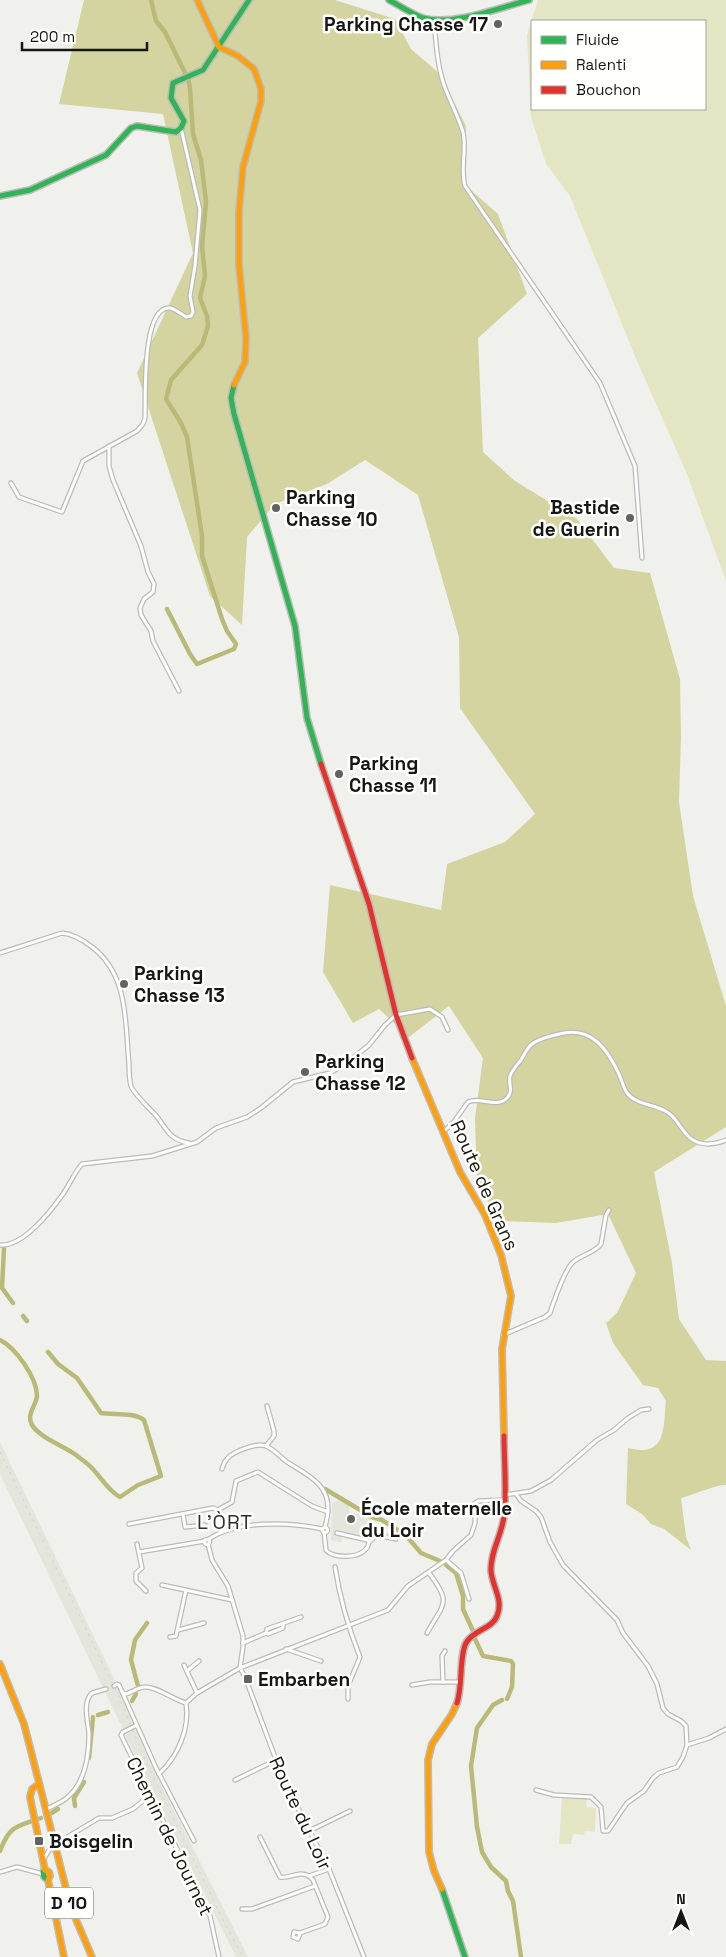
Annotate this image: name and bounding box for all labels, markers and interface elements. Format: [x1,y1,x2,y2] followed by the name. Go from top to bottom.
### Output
[324,12,488,37] place label: Parking Chasse 17
[492,18,504,30] marker: Parking Chasse 17
[22,20,148,52] scale bar
[531,20,706,110] legend
[30,27,75,46] text: 200 m
[576,30,619,49] text: Fluide
[576,55,626,74] text: Ralenti
[576,80,641,99] text: Bouchon
[286,485,377,532] place label: Parking Chasse 10
[533,495,620,542] place label: Bastide de Guerin
[270,502,282,514] marker: Parking Chasse 10
[624,512,636,524] marker: Bastide de Guerin
[349,751,437,798] place label: Parking Chasse 11
[333,768,345,780] marker: Parking Chasse 11
[134,961,225,1008] place label: Parking Chasse 13
[118,978,130,990] marker: Parking Chasse 13
[315,1049,405,1096] place label: Parking Chasse 12
[299,1066,311,1078] marker: Parking Chasse 12
[445,1116,524,1254] street label: Route de Grans
[361,1496,512,1543] place label: École maternelle du Loir
[197,1509,253,1535] district label: L'ÒRT
[345,1513,357,1525] marker: École maternelle du Loir
[258,1667,350,1692] place label: Embarben
[242,1673,254,1685] marker: Embarben
[263,1752,338,1874] street label: Route du Loir
[120,1753,219,1920] street label: Chemin de Journet
[49,1829,133,1854] place label: Boisgelin
[33,1835,45,1847] marker: Boisgelin
[656,1887,706,1937] north arrow
[45,1888,93,1919] road number: D 10
[676,1890,686,1908] text: N

